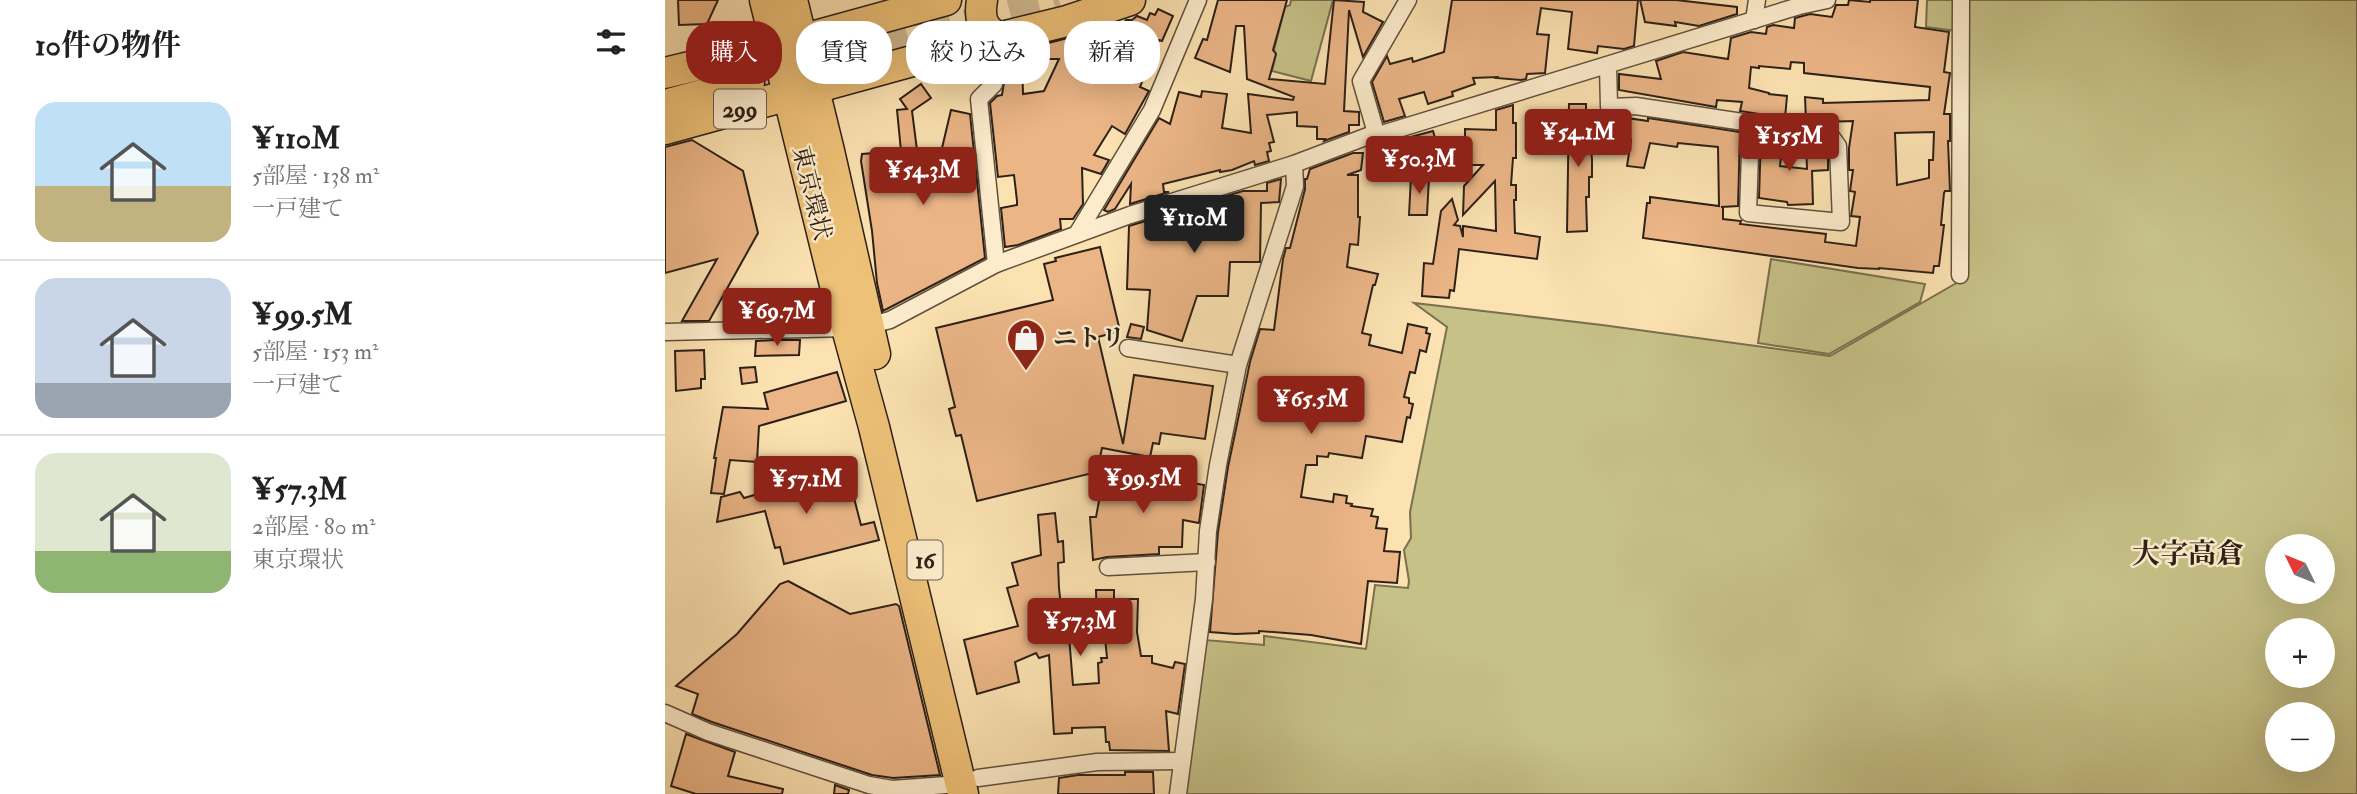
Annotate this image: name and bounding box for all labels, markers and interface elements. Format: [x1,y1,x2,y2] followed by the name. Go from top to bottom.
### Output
[686,21,782,84] chip: 購入
[796,21,892,84] chip: 賃貸
[906,21,1050,84] chip: 絞り込み
[1064,21,1160,84] chip: 新着
[592,23,630,61] icon: filters
[35,27,181,64] text: 10件の物件
[714,90,766,128] road number: 299
[1521,110,1635,169] pin: ¥54.1M
[1740,114,1838,173] pin: ¥155M
[1541,117,1615,146] text: ¥54.1M
[252,120,340,157] text: ¥110M
[1755,121,1823,150] text: ¥155M
[91,130,175,214] icon: home
[1362,136,1476,196] pin: ¥50.3M
[785,143,838,243] street label: 東京環状
[1382,144,1456,173] text: ¥50.3M
[866,148,980,207] pin: ¥54.3M
[885,155,961,184] text: ¥54.3M
[252,161,379,190] text: 5部屋 · 138 m²
[252,194,344,223] text: 一戸建て
[1145,196,1243,255] pin: ¥110M
[1160,203,1228,232] text: ¥110M
[720,288,834,348] pin: ¥69.7M
[252,296,353,333] text: ¥99.5M
[738,296,816,325] text: ¥69.7M
[91,306,175,390] icon: home
[1005,317,1047,372] shop icon: ニトリ
[1053,323,1125,354] place label: ニトリ
[252,337,379,366] text: 5部屋 · 153 m²
[252,370,344,399] text: 一戸建て
[1254,376,1368,436] pin: ¥65.5M
[1273,384,1349,413] text: ¥65.5M
[749,456,863,516] pin: ¥57.1M
[1086,456,1200,515] pin: ¥99.5M
[1104,463,1182,492] text: ¥99.5M
[770,464,842,493] text: ¥57.1M
[252,471,347,508] text: ¥57.3M
[91,481,175,565] icon: home
[252,512,376,541] text: 2部屋 · 80 m²
[2265,534,2335,604] north arrow
[2265,534,2335,772] map controls
[2132,537,2244,572] district label: 大字高倉
[908,540,943,580] road number: 16
[252,545,344,574] text: 東京環状
[1023,598,1137,658] pin: ¥57.3M
[1044,606,1117,635] text: ¥57.3M
[2265,618,2335,688] button: +
[2265,702,2335,772] button: −

